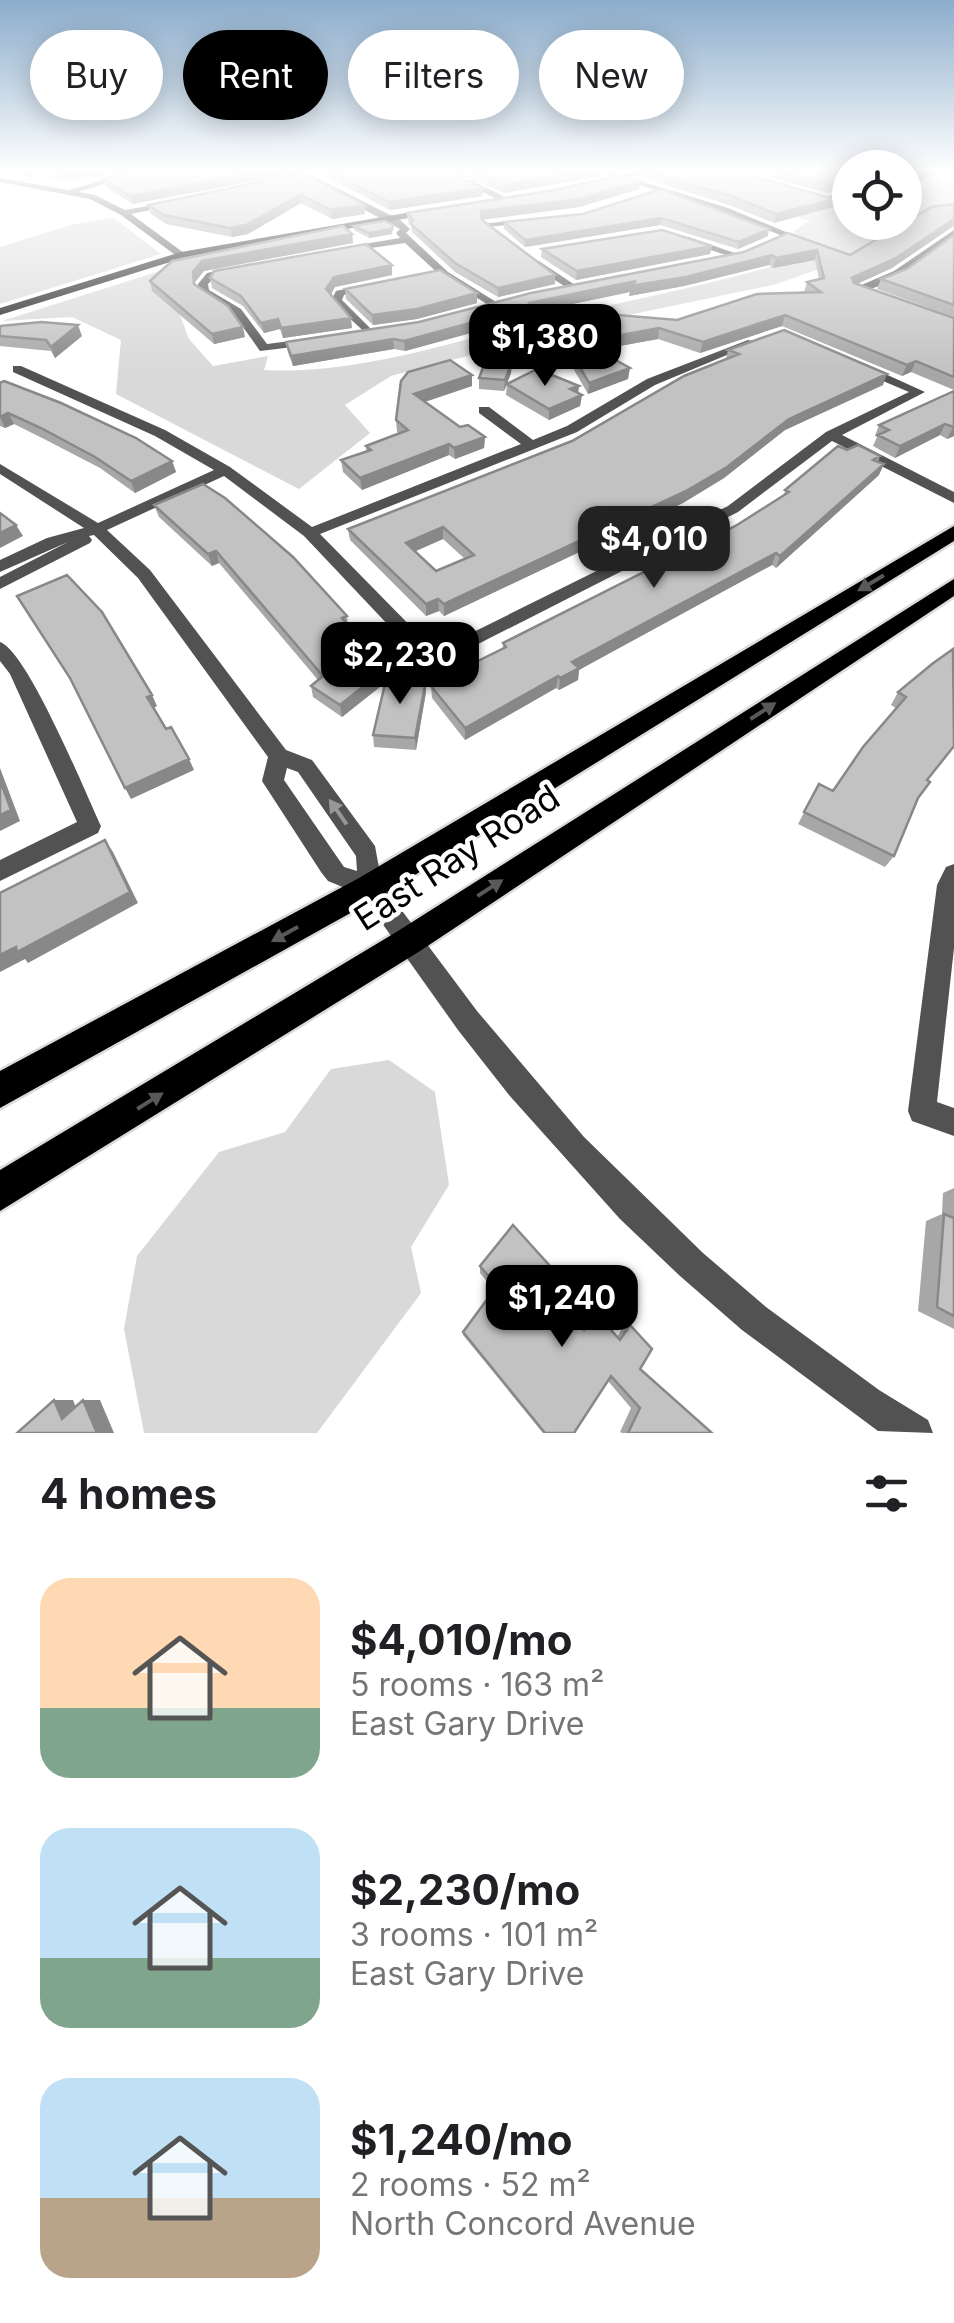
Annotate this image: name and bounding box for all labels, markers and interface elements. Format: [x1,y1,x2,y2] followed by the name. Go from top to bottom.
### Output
[30,30,163,120] chip: Buy
[183,30,328,120] chip: Rent
[348,30,519,120] chip: Filters
[539,30,684,120] chip: New
[832,150,922,240] map controls
[832,150,922,240] button: locate
[464,304,626,389] pin: $1,380
[491,317,599,356] text: $1,380
[573,506,735,591] pin: $4,010
[600,519,708,558] text: $4,010
[857,574,885,591] one-way arrow
[319,622,481,707] pin: $2,230
[343,635,457,674] text: $2,230
[749,702,776,720] one-way arrow
[346,775,567,939] street label: East Ray Road
[328,799,348,825] one-way arrow
[477,879,504,897] one-way arrow
[270,925,299,942] one-way arrow
[136,1092,163,1111] one-way arrow
[481,1265,643,1350] pin: $1,240
[508,1278,616,1317] text: $1,240
[859,1466,914,1521] icon: filters
[40,1468,217,1519] text: 4 homes
[350,1614,572,1665] text: $4,010/mo
[120,1618,240,1738] icon: home
[350,1665,604,1704] text: 5 rooms · 163 m²
[350,1704,584,1743] text: East Gary Drive
[350,1864,580,1915] text: $2,230/mo
[120,1868,240,1988] icon: home
[350,1915,598,1954] text: 3 rooms · 101 m²
[350,1954,584,1993] text: East Gary Drive
[350,2114,573,2165] text: $1,240/mo
[120,2118,240,2238] icon: home
[350,2165,591,2204] text: 2 rooms · 52 m²
[350,2204,696,2243] text: North Concord Avenue

